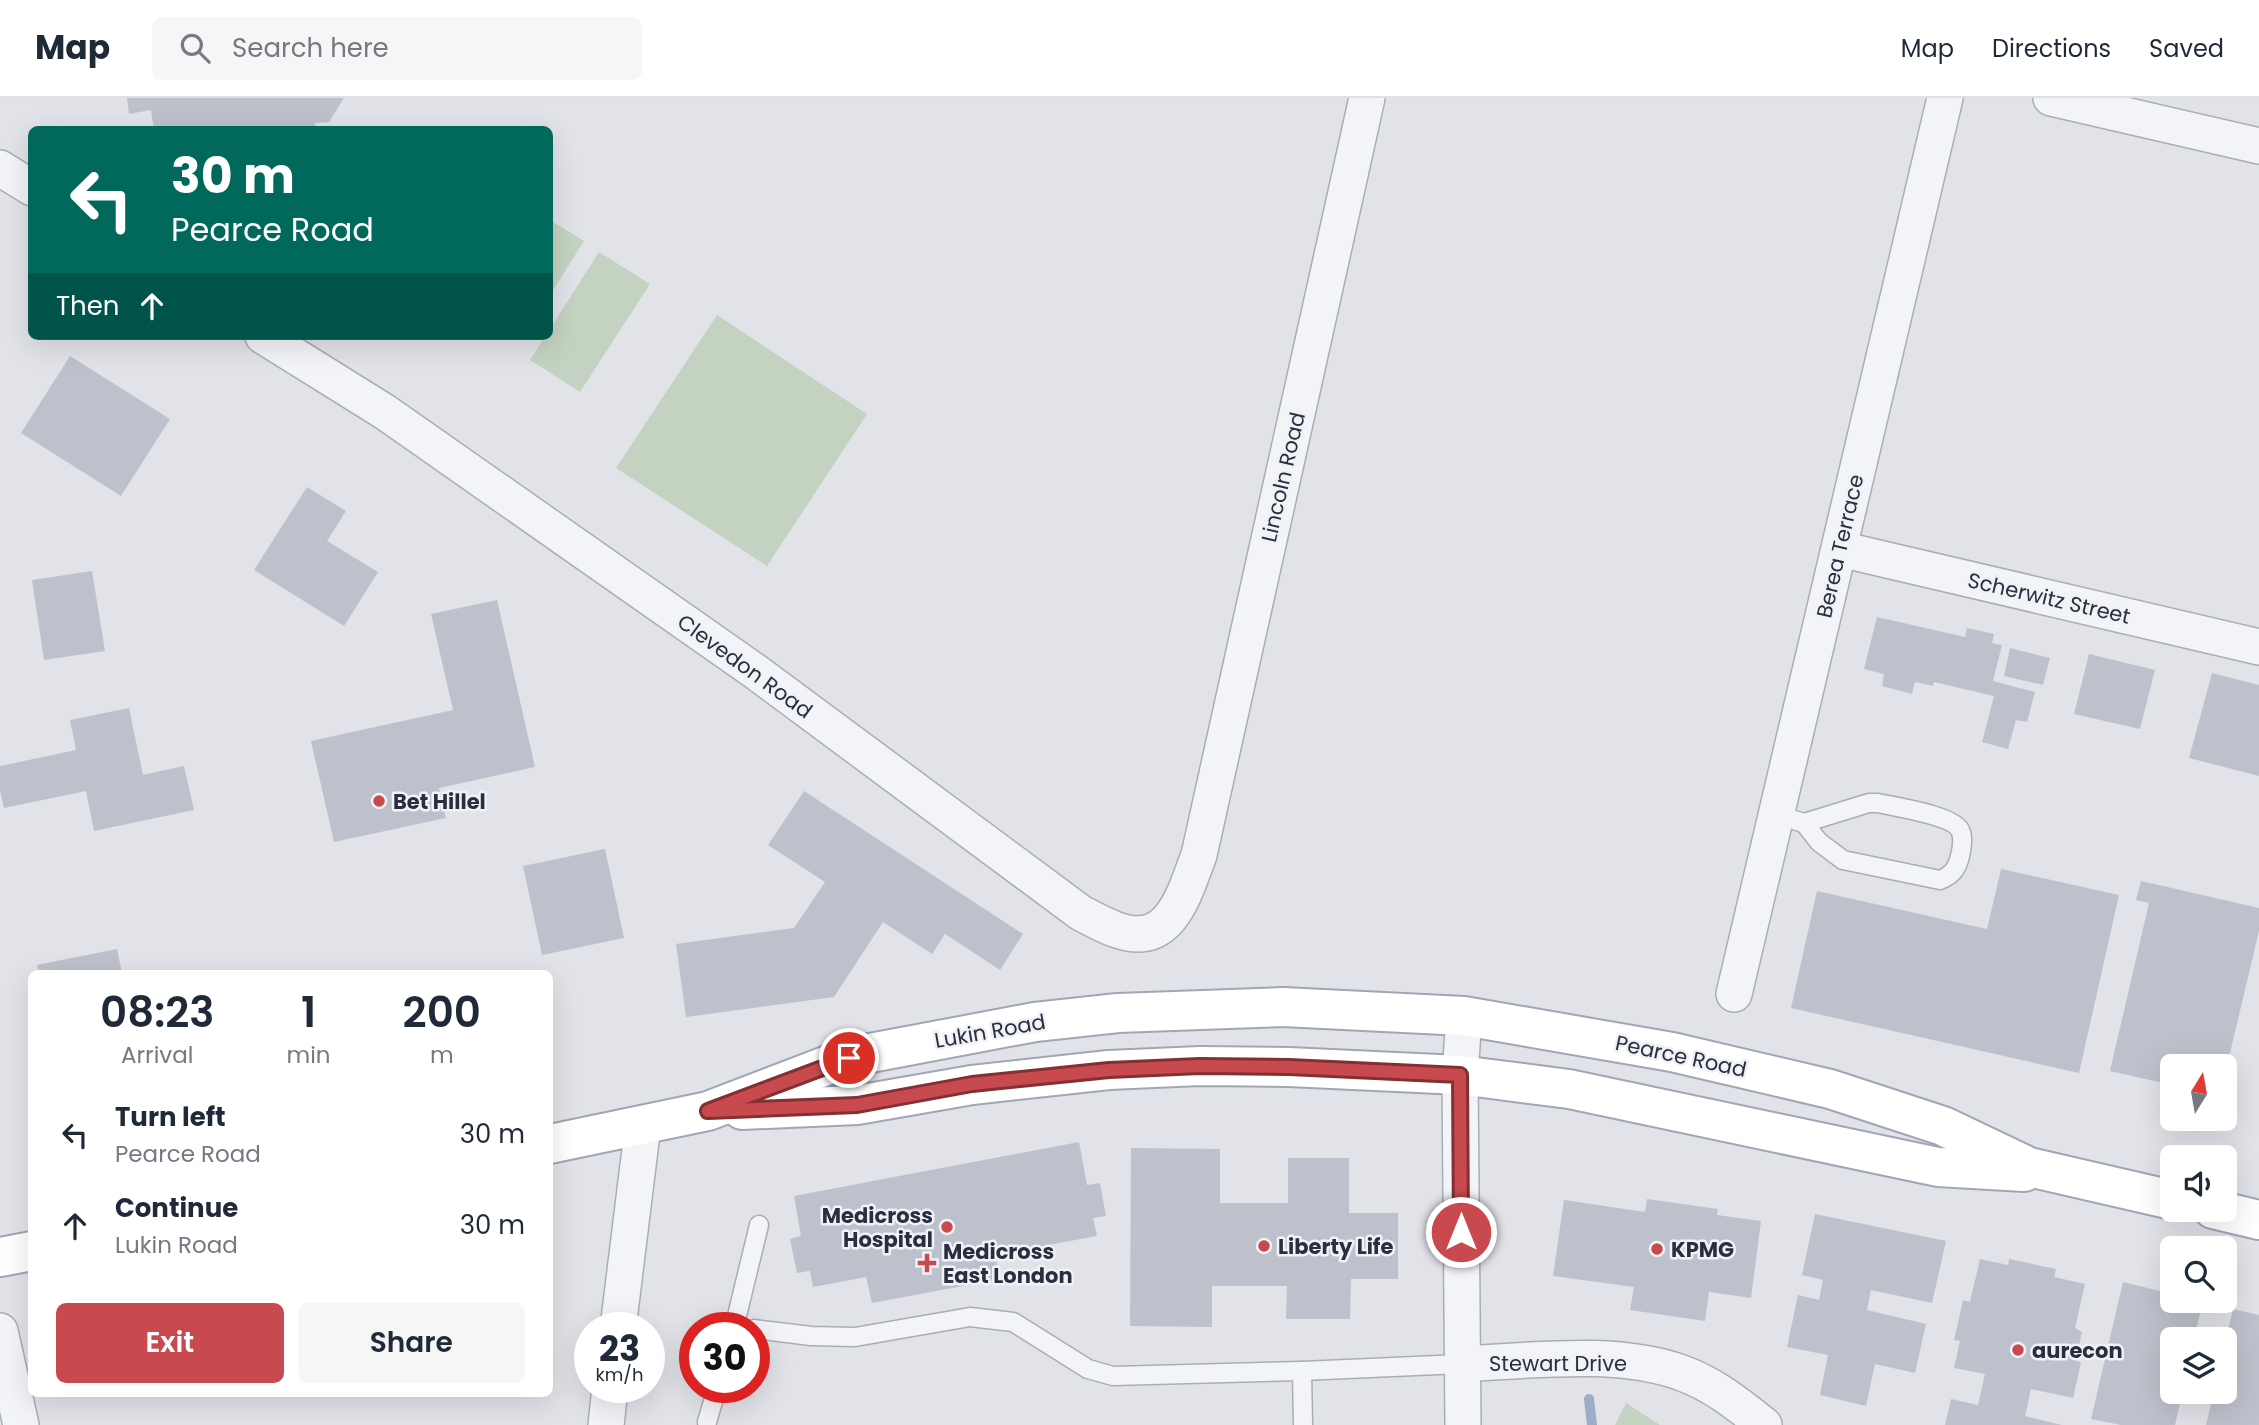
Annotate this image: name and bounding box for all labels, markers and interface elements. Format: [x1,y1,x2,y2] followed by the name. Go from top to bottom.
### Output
[152,17,642,80] search box
[35,24,110,71] text: Map
[176,29,214,67] icon: search
[232,30,389,66] text: Search here
[1901,32,1954,65] text: Map
[1992,32,2111,65] text: Directions
[2149,32,2224,65] text: Saved
[171,142,295,210] text: 30 m
[56,154,147,245] icon: left
[171,207,374,252] text: Pearce Road
[133,287,171,325] icon: ahead
[56,288,119,324] text: Then
[1254,409,1312,545] street label: Lincoln Road
[1809,471,1871,621] street label: Berea Terrace
[1965,565,2133,631] street label: Scherwitz Street
[672,607,818,725] street label: Clevedon Road
[393,787,486,816] place label: Bet Hillel
[371,793,387,809] marker: Bet Hillel
[100,983,214,1042] text: 08:23
[301,983,316,1042] text: 1
[403,983,481,1042] text: 200
[932,1007,1048,1055] street label: Lukin Road
[819,1028,879,1088] pin
[1613,1028,1749,1084] street label: Pearce Road
[121,1039,193,1071] text: Arrival
[286,1039,331,1071] text: min
[430,1039,454,1071] text: m
[830,1039,868,1077] icon: arrive
[2160,1054,2236,1130] north arrow
[2160,1054,2237,1404] map controls
[115,1099,226,1135] text: Turn left
[56,1116,94,1154] icon: left
[460,1116,525,1152] text: 30 m
[115,1138,261,1170] text: Pearce Road
[2160,1145,2237,1222] button: sound
[115,1190,238,1226] text: Continue
[1424,1195,1498,1269] position arrow
[822,1201,933,1254] place label: Medicross Hospital
[56,1207,94,1245] icon: ahead
[460,1207,525,1243] text: 30 m
[939,1219,955,1235] marker: Medicross Hospital
[115,1229,238,1261] text: Lukin Road
[1278,1232,1393,1261] place label: Liberty Life
[1671,1235,1734,1264] place label: KPMG
[2160,1236,2237,1313] button: search
[943,1237,1073,1290] place label: Medicross East London
[1256,1238,1272,1254] marker: Liberty Life
[1649,1241,1665,1257] marker: KPMG
[917,1253,937,1273] marker: Medicross East London
[56,1303,284,1383] button: Exit
[298,1303,525,1383] button: Share
[679,1312,770,1403] speed limit sign: 30
[599,1324,640,1373] text: 23
[2160,1327,2237,1404] button: layers
[2032,1336,2123,1365] place label: aurecon
[2010,1342,2026,1358] marker: aurecon
[1489,1349,1627,1378] street label: Stewart Drive
[596,1362,643,1387] text: km/h

